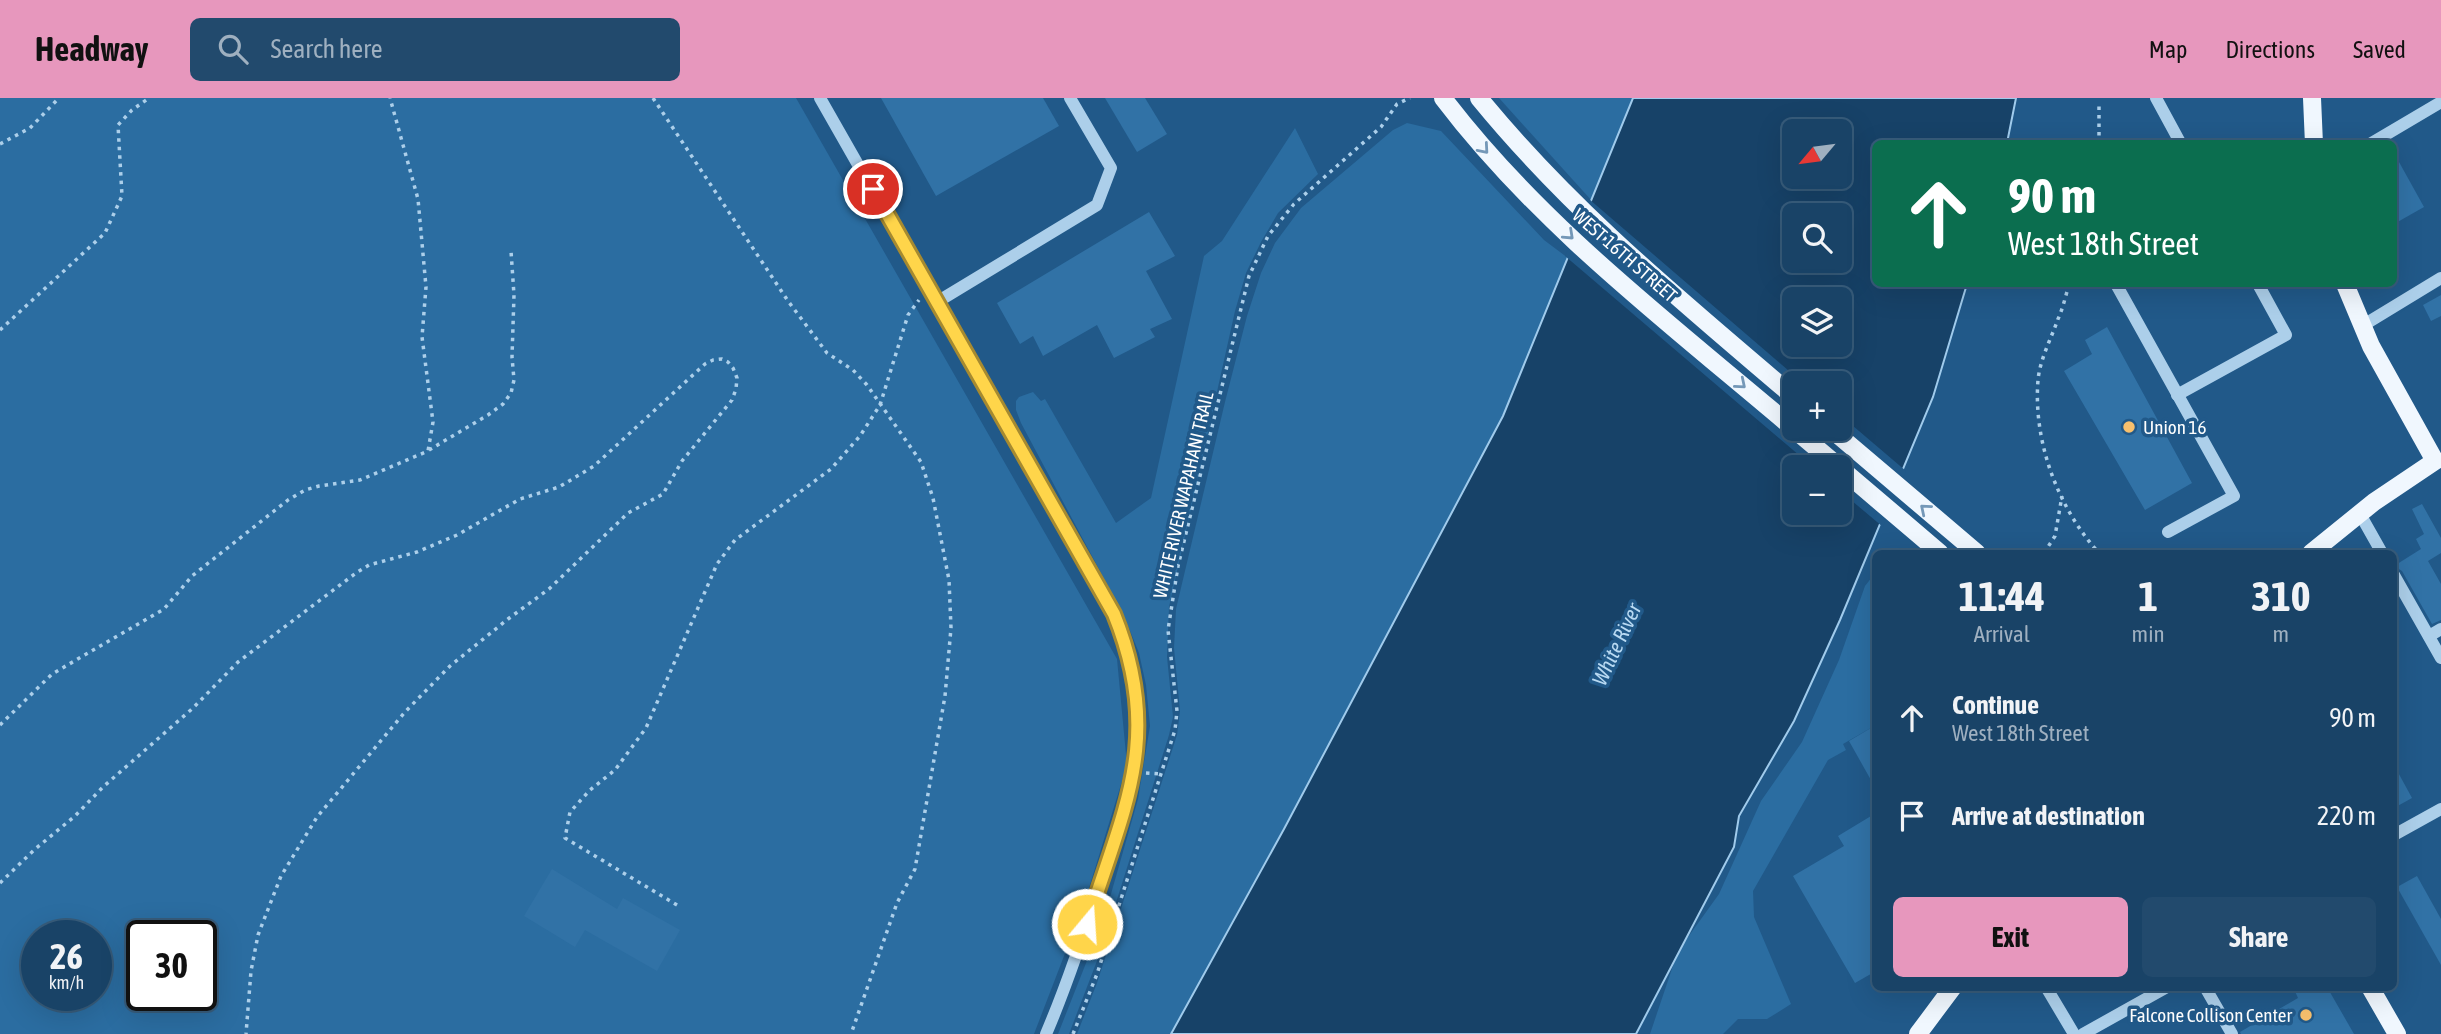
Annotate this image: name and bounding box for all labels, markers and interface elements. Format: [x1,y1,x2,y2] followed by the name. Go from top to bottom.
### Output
[190,18,680,81] search box
[35,30,148,68] text: Headway
[214,30,252,68] icon: search
[270,34,383,64] text: Search here
[2149,36,2187,63] text: Map
[2225,36,2315,63] text: Directions
[2353,36,2406,63] text: Saved
[1782,119,1852,189] north arrow
[1782,119,1852,525] map controls
[1476,140,1488,153] one-way arrow
[843,159,903,219] pin
[2008,167,2096,223] text: 90 m
[1893,168,1984,259] icon: ahead
[854,170,892,208] icon: arrive
[1782,203,1852,273] button: search
[1568,204,1682,307] street label: WEST 16TH STREET
[2008,225,2199,262] text: West 18th Street
[1561,226,1574,239] one-way arrow
[1782,287,1852,357] button: layers
[1782,371,1852,441] button: +
[1733,376,1746,388] one-way arrow
[1148,389,1218,601] street label: WHITE RIVER WAPAHANI TRAIL
[2143,416,2206,438] place label: Union 16
[2121,419,2137,435] marker: Union 16
[1782,455,1852,525] button: −
[1920,505,1933,517] one-way arrow
[1959,572,2045,620] text: 11:44
[2138,572,2158,620] text: 1
[2251,572,2310,620] text: 310
[1587,598,1646,689] water label: White River
[1974,621,2030,647] text: Arrival
[2132,621,2165,647] text: min
[2273,621,2289,647] text: m
[1952,690,2039,720] text: Continue
[1893,699,1931,737] icon: ahead
[2329,703,2376,733] text: 90 m
[1952,720,2089,746] text: West 18th Street
[1893,797,1931,835] icon: arrive
[1952,801,2145,831] text: Arrive at destination
[2317,801,2376,831] text: 220 m
[1050,887,1124,961] position arrow
[1893,897,2128,977] button: Exit
[2142,897,2376,977] button: Share
[126,920,217,1011] speed limit sign: 30
[50,936,83,976] text: 26
[49,972,84,993] text: km/h
[2129,1004,2292,1026] place label: Falcone Collison Center
[2298,1007,2314,1023] marker: Falcone Collison Center

